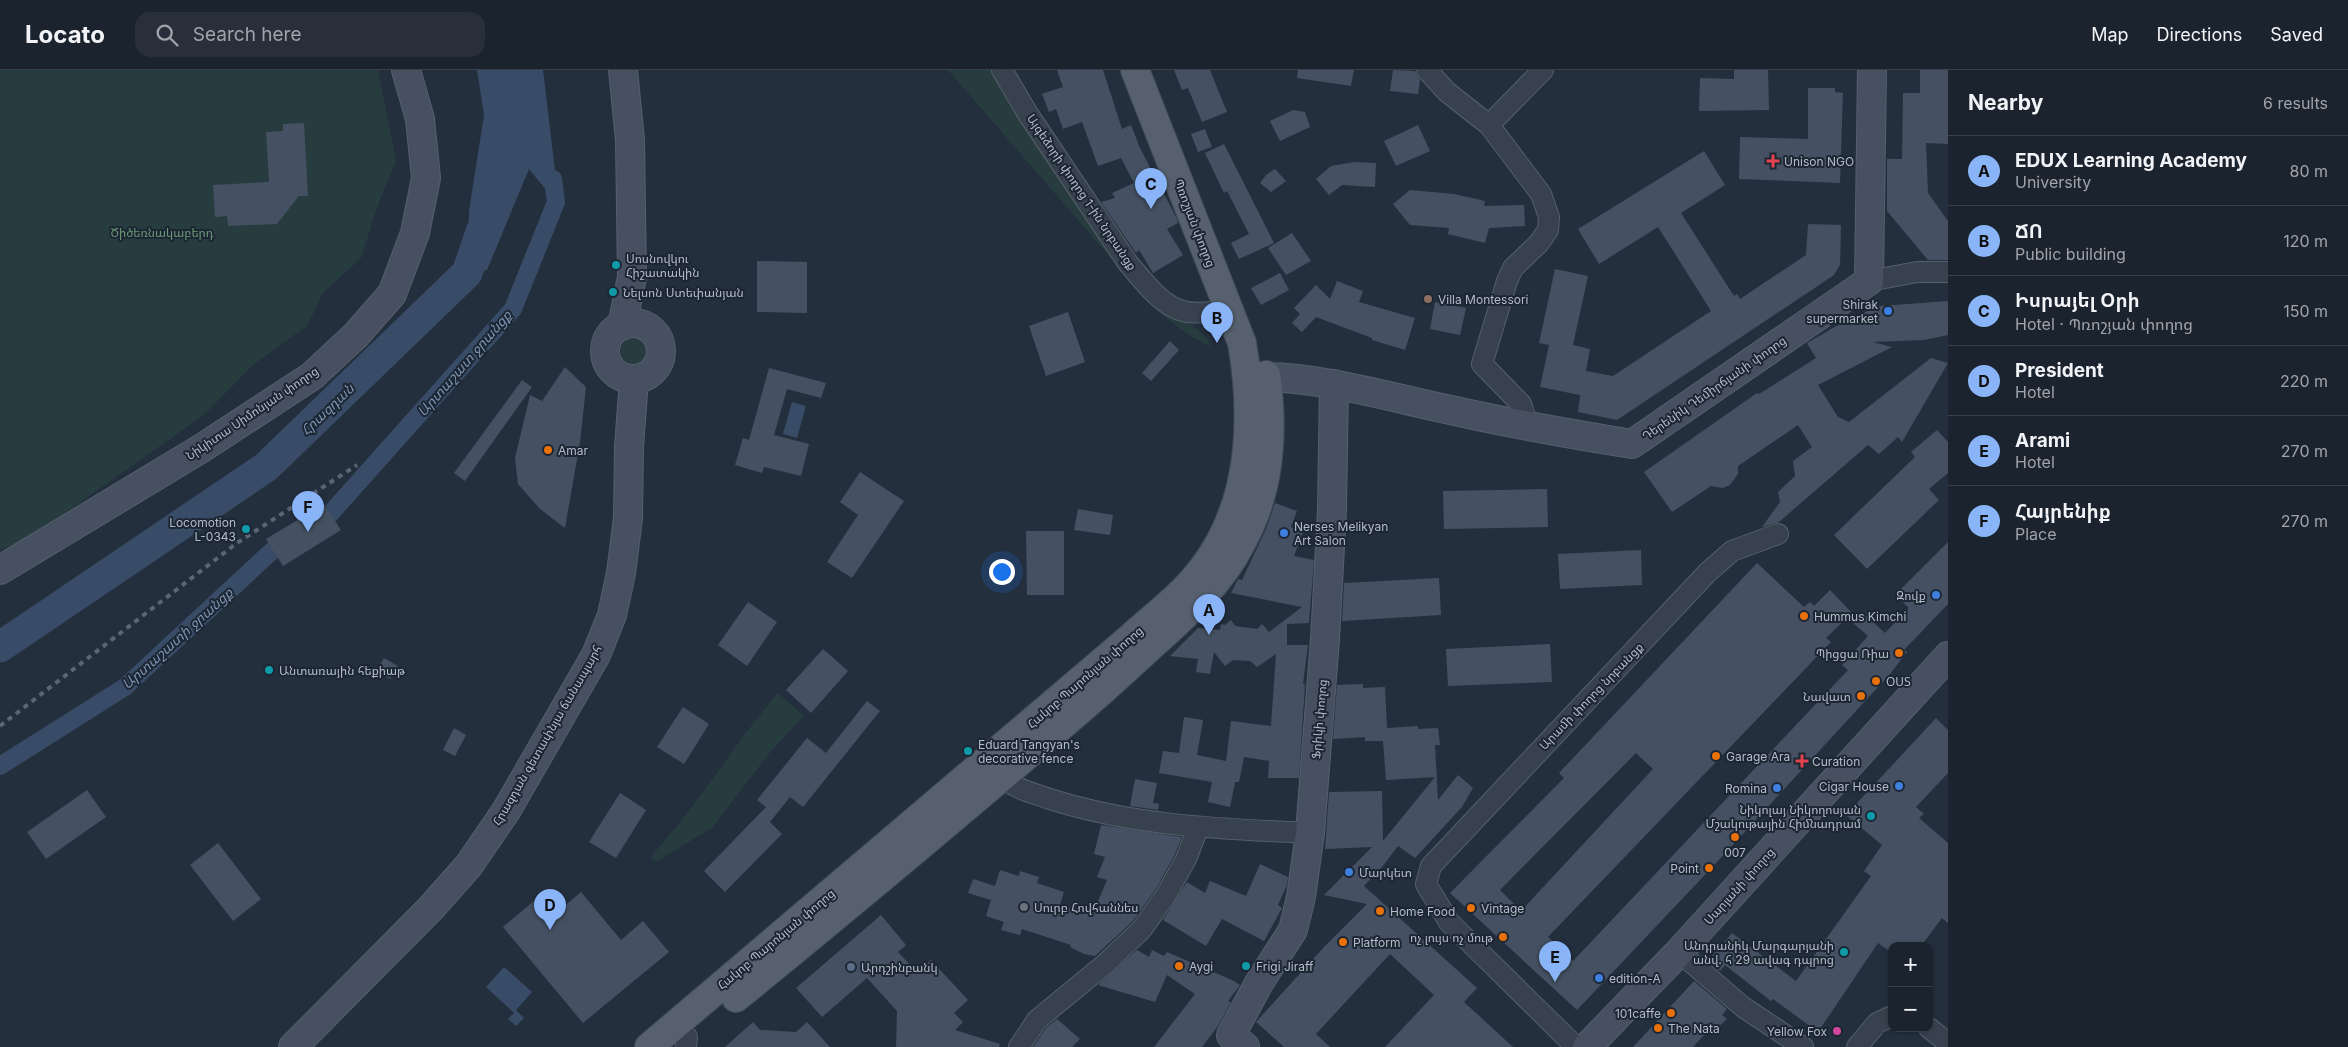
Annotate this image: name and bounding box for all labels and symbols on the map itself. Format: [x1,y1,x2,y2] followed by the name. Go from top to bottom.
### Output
[1024,111,1140,273] street label: Այգեձորի փողոց 1-ին նրբանցք
[1766,154,1780,168] marker: Unison NGO
[1784,154,1854,169] place label: Unison NGO
[1135,168,1167,209] pin: C
[1171,177,1219,269] street label: Պռոշյան փողոց
[111,225,214,240] park label: Ծիծեռնակաբերդ
[626,251,699,280] place label: Սոսնովկու Հիշատակին
[610,259,622,271] marker: Սոսնովկու Հիշատակին
[623,285,744,300] place label: Նելսոն Ստեփանյան
[607,286,619,298] marker: Նելսոն Ստեփանյան
[1438,292,1529,307] place label: Villa Montessori
[1422,293,1434,305] marker: Villa Montessori
[1806,297,1878,326] place label: Shirak supermarket
[1201,302,1233,343] pin: B
[1882,305,1894,317] marker: Shirak supermarket
[413,306,516,420] water label: Արտաշատ ջրանցք
[1639,333,1789,443] street label: Դերենիկ Դեմիրճյանի փողոց
[183,363,321,463] street label: Նիկիտա Սիմոնյան փողոց
[297,379,358,439] water label: Հրազդան
[558,443,589,458] place label: Amar
[542,444,554,456] marker: Amar
[292,491,324,532] pin: F
[169,515,236,544] place label: Locomotion L-0343
[1294,519,1388,548] place label: Nerses Melikyan Art Salon
[240,523,252,535] marker: Locomotion L-0343
[1278,527,1290,539] marker: Nerses Melikyan Art Salon
[989,559,1015,585] your location
[118,583,237,693] water label: Արտաշատի ջրանցք
[1896,588,1926,603] place label: Զովք
[1930,589,1942,601] marker: Զովք
[1193,594,1225,635] pin: A
[1814,609,1906,624] place label: Hummus Kimchi
[1798,610,1810,622] marker: Hummus Kimchi
[1024,623,1146,731] street label: Հակոբ Պարոնյան փողոց
[1536,639,1646,753] street label: Արամի փողոց նրբանցք
[489,642,605,828] street label: Հրազդան գետափնյա ճանապարհ
[1816,646,1889,661] place label: Պիցցա Ռիա
[1893,647,1905,659] marker: Պիցցա Ռիա
[279,663,406,678] place label: Անտառային հեքիաթ
[263,664,275,676] marker: Անտառային հեքիաթ
[1886,674,1911,689] place label: ՕՍՏ
[1870,675,1882,687] marker: ՕՍՏ
[1308,678,1330,760] street label: Ֆրիկի փողոց
[1803,689,1851,704] place label: Նավատ
[1855,690,1867,702] marker: Նավատ
[978,737,1080,766] place label: Eduard Tangyan's decorative fence
[962,745,974,757] marker: Eduard Tangyan's decorative fence
[1726,749,1790,764] place label: Garage Ara
[1710,750,1722,762] marker: Garage Ara
[1812,754,1860,769] place label: Curation
[1796,755,1808,767] marker: Curation
[1819,779,1889,794] place label: Cigar House
[1893,780,1905,792] marker: Cigar House
[1725,781,1767,796] place label: Romina
[1771,782,1783,794] marker: Romina
[1706,802,1861,831] place label: Նիկոլայ Նիկողոսյան Մշակութային Հիմնադրամ
[1865,810,1877,822] marker: Նիկոլայ Նիկողոսյան Մշակութային Հիմնադրամ
[1729,831,1741,843] marker: 007
[1700,844,1778,928] street label: Սարյանի փողոց
[1724,845,1746,860] place label: 007
[1670,861,1699,876] place label: Point
[1703,862,1715,874] marker: Point
[1359,865,1412,880] place label: Մարկետ
[1343,866,1355,878] marker: Մարկետ
[714,885,838,993] street label: Հակոբ Պարոնյան փողոց
[534,889,566,930] pin: D
[1034,900,1138,915] place label: Սուրբ Հովհաննես
[1018,901,1030,913] marker: Սուրբ Հովհաննես
[1481,901,1524,916] place label: Vintage
[1465,902,1477,914] marker: Vintage
[1390,904,1455,919] place label: Home Food
[1374,905,1386,917] marker: Home Food
[1410,930,1494,945] place label: ոչ լույս ոչ մութ
[1497,931,1509,943] marker: ոչ լույս ոչ մութ
[1353,935,1400,950] place label: Platform
[1337,936,1349,948] marker: Platform
[1684,938,1834,967] place label: Անդրանիկ Մարգարյանի անվ. հ 29 ավագ դպրոց
[1539,941,1571,982] pin: E
[1838,946,1850,958] marker: Անդրանիկ Մարգարյանի անվ. հ 29 ավագ դպրոց
[1189,959,1213,974] place label: Aygi
[1256,959,1314,974] place label: Frigi Jiraff
[861,960,938,975] place label: Արդշինբանկ
[1173,960,1185,972] marker: Aygi
[1240,960,1252,972] marker: Frigi Jiraff
[845,961,857,973] marker: Արդշինբանկ
[1609,971,1661,986] place label: edition-A
[1593,972,1605,984] marker: edition-A
[1615,1006,1661,1021] place label: 101caffe
[1665,1007,1677,1019] marker: 101caffe
[1668,1021,1720,1036] place label: The Nata
[1652,1022,1664,1034] marker: The Nata
[1767,1024,1827,1039] place label: Yellow Fox
[1831,1025,1843,1037] marker: Yellow Fox

